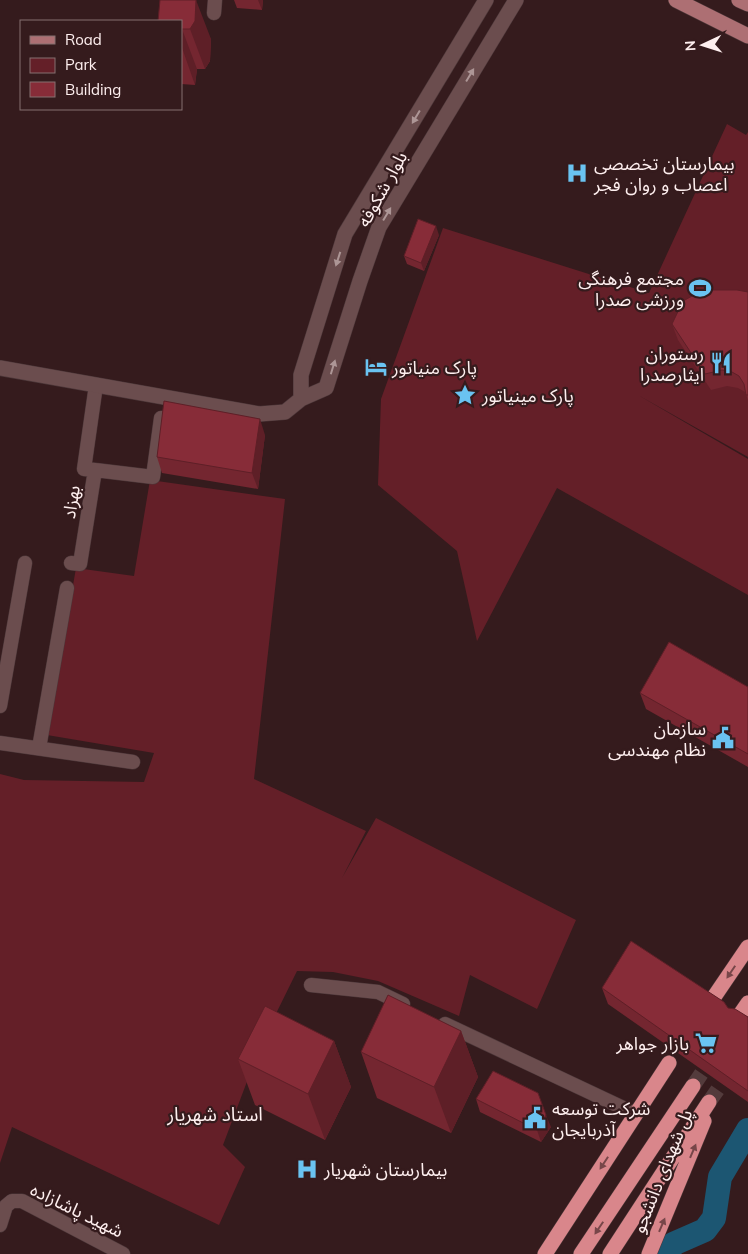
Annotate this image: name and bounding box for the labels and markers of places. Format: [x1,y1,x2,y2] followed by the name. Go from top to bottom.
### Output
[593,152,735,196] place label: بیمارستان تخصصی اعصاب و روان فجر
[564,160,590,186] hospital icon: بیمارستان تخصصی اعصاب و روان فجر
[578,267,684,311] place label: مجتمع فرهنگی ورزشی صدرا
[687,275,713,301] sports icon: مجتمع فرهنگی ورزشی صدرا
[640,342,704,386] place label: رستوران ایثارصدرا
[708,350,734,376] restaurant icon: رستوران ایثارصدرا
[363,354,389,380] hotel icon: پارک منیاتور
[391,356,477,379] place label: پارک منیاتور
[452,382,478,408] place icon: پارک مینیاتور
[481,384,574,407] place label: پارک مینیاتور
[608,717,706,764] place label: سازمان نظام مهندسی
[710,725,736,751] public building icon: سازمان نظام مهندسی
[693,1030,719,1056] supermarket icon: بازار جواهر
[615,1032,689,1055] place label: بازار جواهر
[552,1097,650,1141] place label: شرکت توسعه آذربایجان
[522,1105,548,1131] public building icon: شرکت توسعه آذربایجان
[294,1156,320,1182] hospital icon: بیمارستان شهریار
[323,1158,447,1181] place label: بیمارستان شهریار

